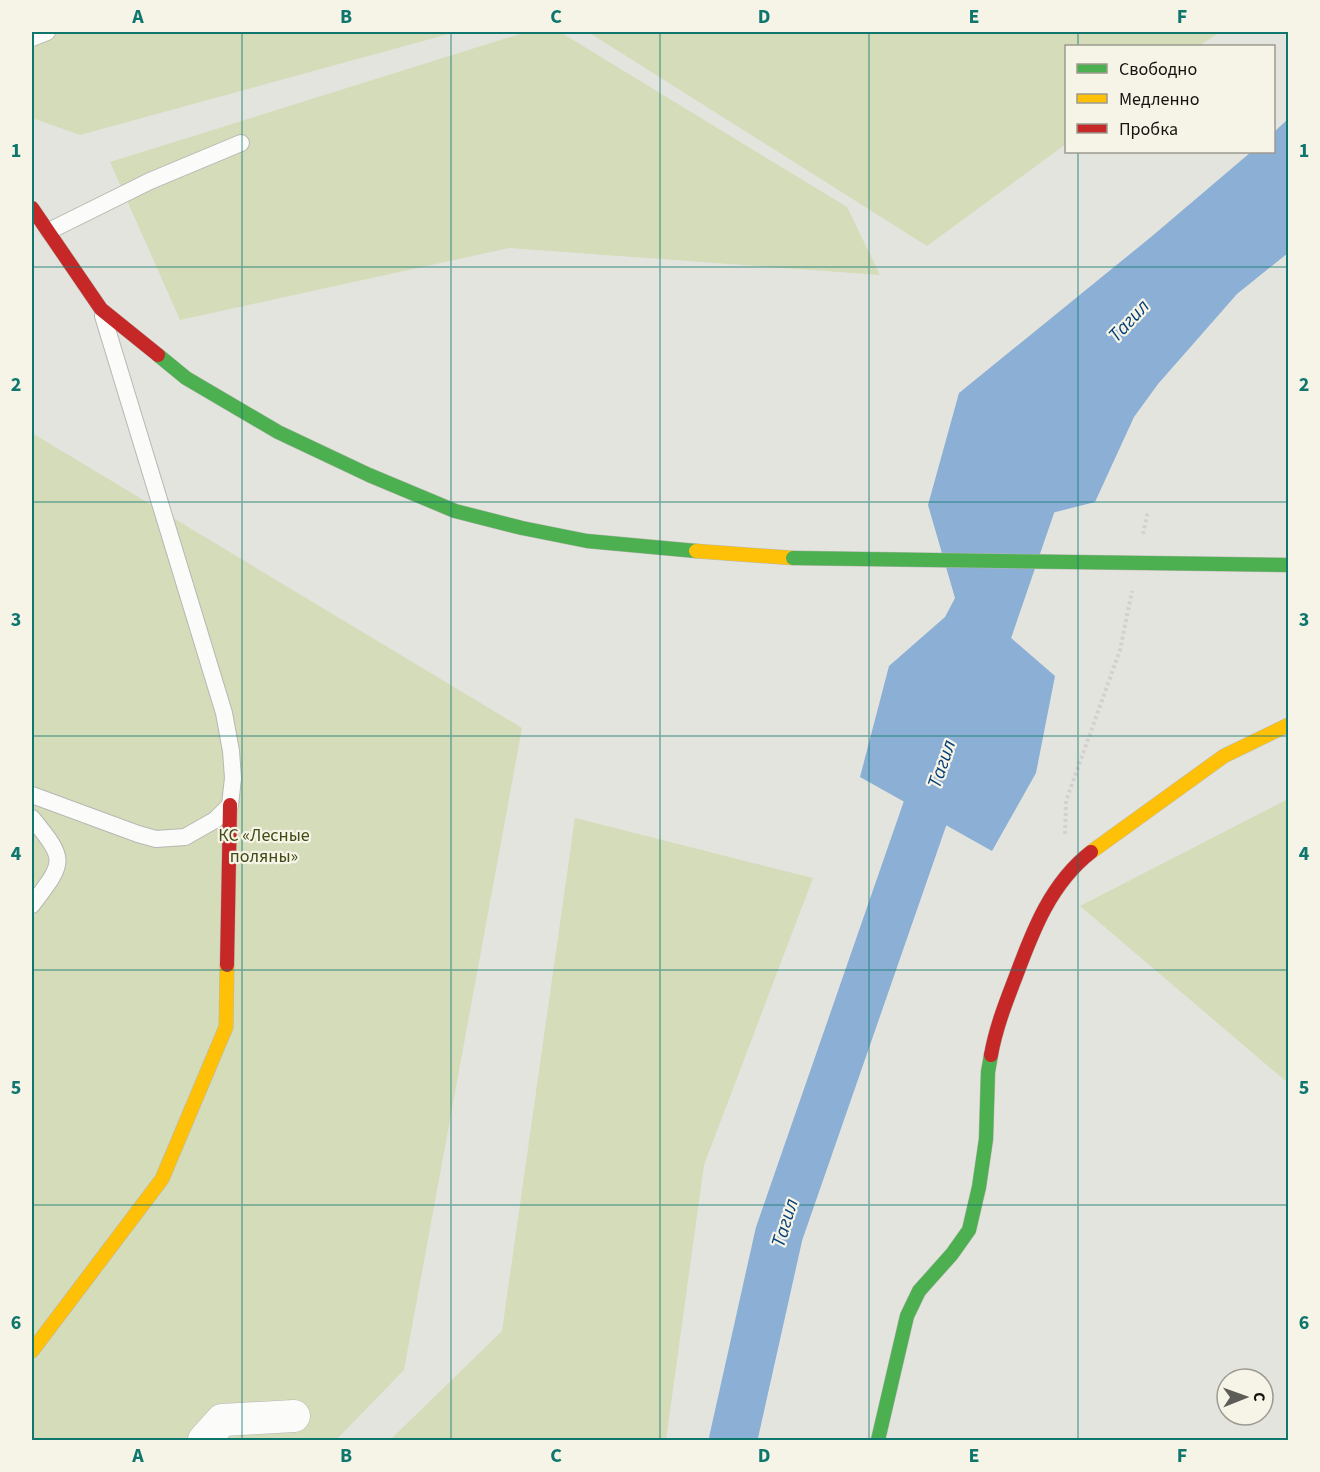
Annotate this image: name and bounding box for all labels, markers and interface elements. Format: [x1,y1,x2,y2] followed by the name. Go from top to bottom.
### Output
[131,3,144,31] text: A
[340,3,352,31] text: B
[550,3,562,31] text: C
[758,3,770,31] text: D
[969,3,979,31] text: E
[1177,3,1187,31] text: F
[1065,45,1275,153] legend
[1119,57,1197,82] text: Свободно
[1119,87,1199,112] text: Медленно
[1119,117,1178,142] text: Пробка
[11,137,21,165] text: 1
[1299,137,1309,165] text: 1
[1102,293,1156,349] water label: Тагил
[11,371,21,399] text: 2
[1299,371,1309,399] text: 2
[11,606,21,634] text: 3
[1299,606,1309,634] text: 3
[921,736,963,792] water label: Тагил
[218,823,310,869] park label: КС «Лесные поляны»
[11,840,22,868] text: 4
[1299,840,1310,868] text: 4
[11,1074,21,1102] text: 5
[1299,1074,1309,1102] text: 5
[764,1195,806,1251] water label: Тагил
[11,1309,21,1337] text: 6
[1299,1309,1309,1337] text: 6
[1215,1367,1275,1427] north arrow
[1248,1392,1270,1402] text: С
[131,1442,144,1470] text: A
[340,1442,352,1470] text: B
[550,1442,562,1470] text: C
[758,1442,770,1470] text: D
[969,1442,979,1470] text: E
[1177,1442,1187,1470] text: F

